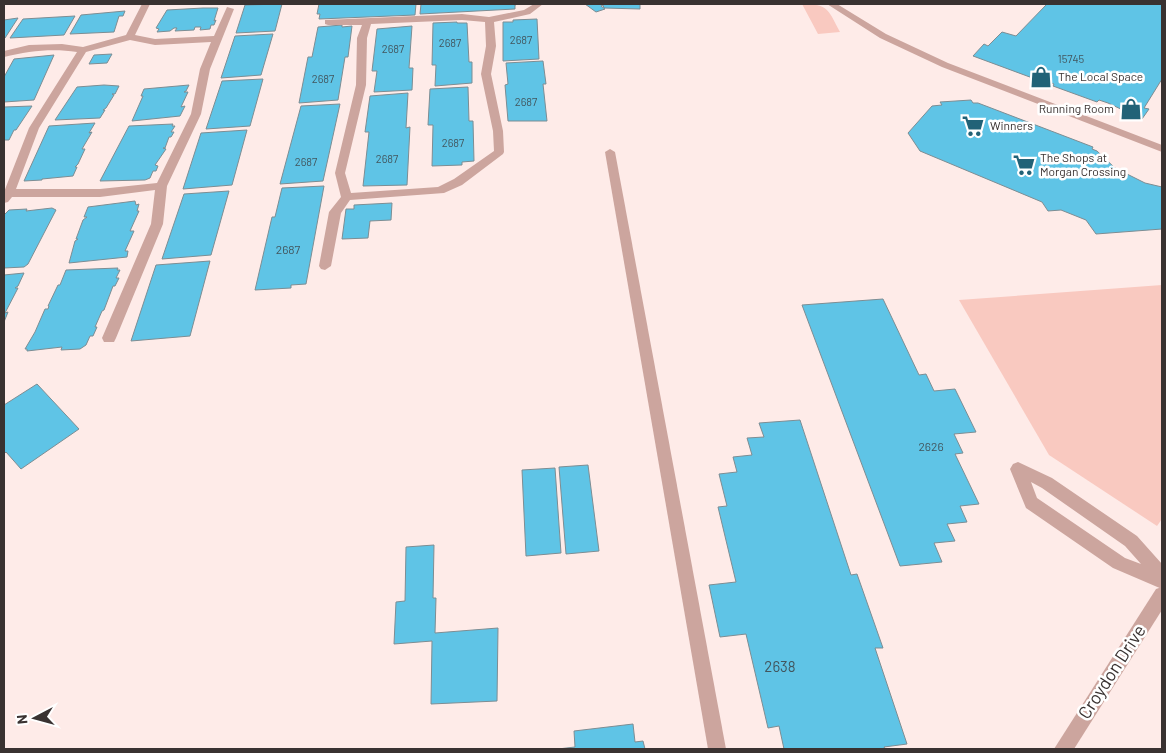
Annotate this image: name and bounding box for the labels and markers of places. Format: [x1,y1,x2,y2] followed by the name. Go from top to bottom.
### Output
[1028,64,1054,90] shop icon: The Local Space
[1058,69,1143,83] place label: The Local Space
[1118,96,1144,122] shop icon: Running Room
[1039,101,1114,115] place label: Running Room
[960,113,986,139] supermarket icon: Winners
[990,118,1033,132] place label: Winners
[1040,150,1126,178] place label: The Shops at Morgan Crossing
[1011,152,1037,178] supermarket icon: The Shops at Morgan Crossing

